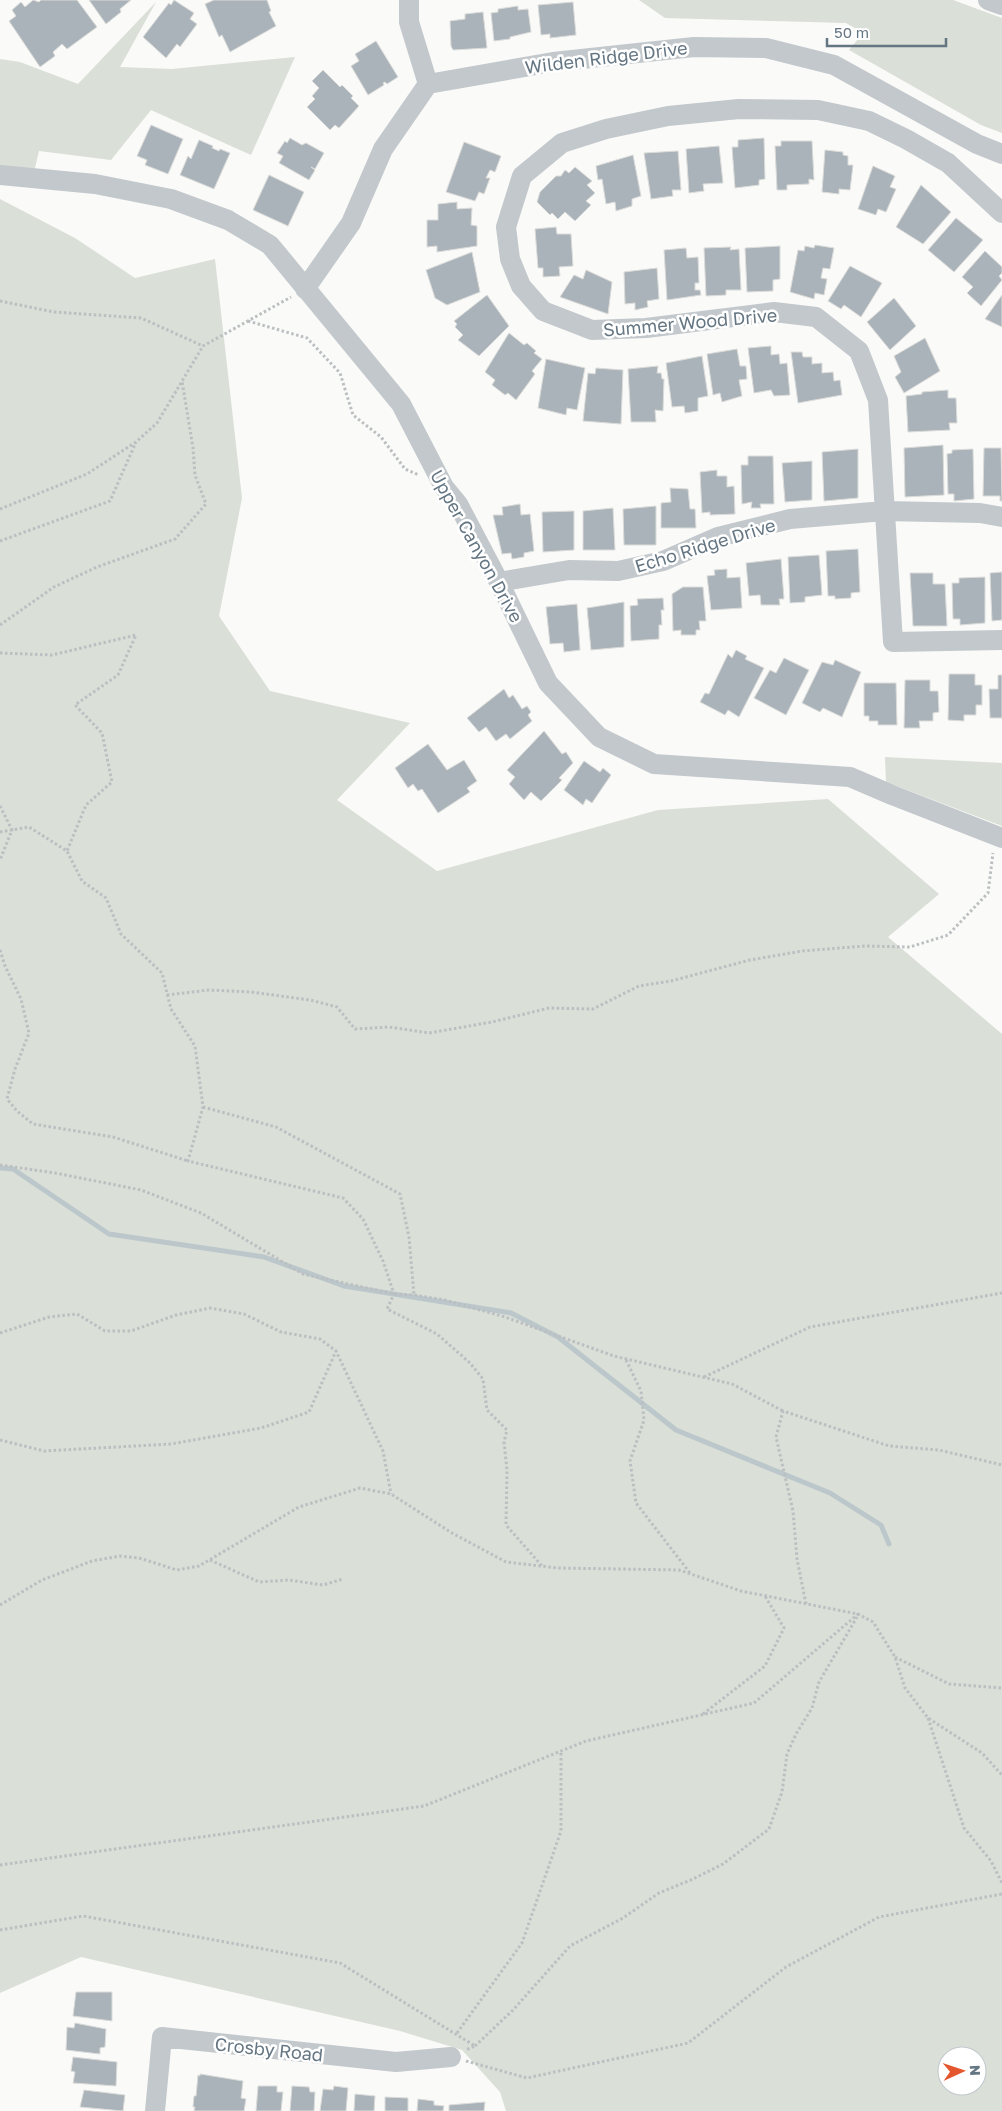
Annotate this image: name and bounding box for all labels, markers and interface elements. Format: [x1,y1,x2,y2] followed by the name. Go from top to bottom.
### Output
[827,15,946,47] scale bar
[834,23,869,41] text: 50 m
[524,36,688,78] street label: Wilden Ridge Drive
[602,303,778,341] street label: Summer Wood Drive
[426,466,528,626] street label: Upper Canyon Drive
[632,513,778,577] street label: Echo Ridge Drive
[214,2032,324,2066] street label: Crosby Road
[937,2046,987,2096] north arrow
[967,2065,984,2076] text: N

